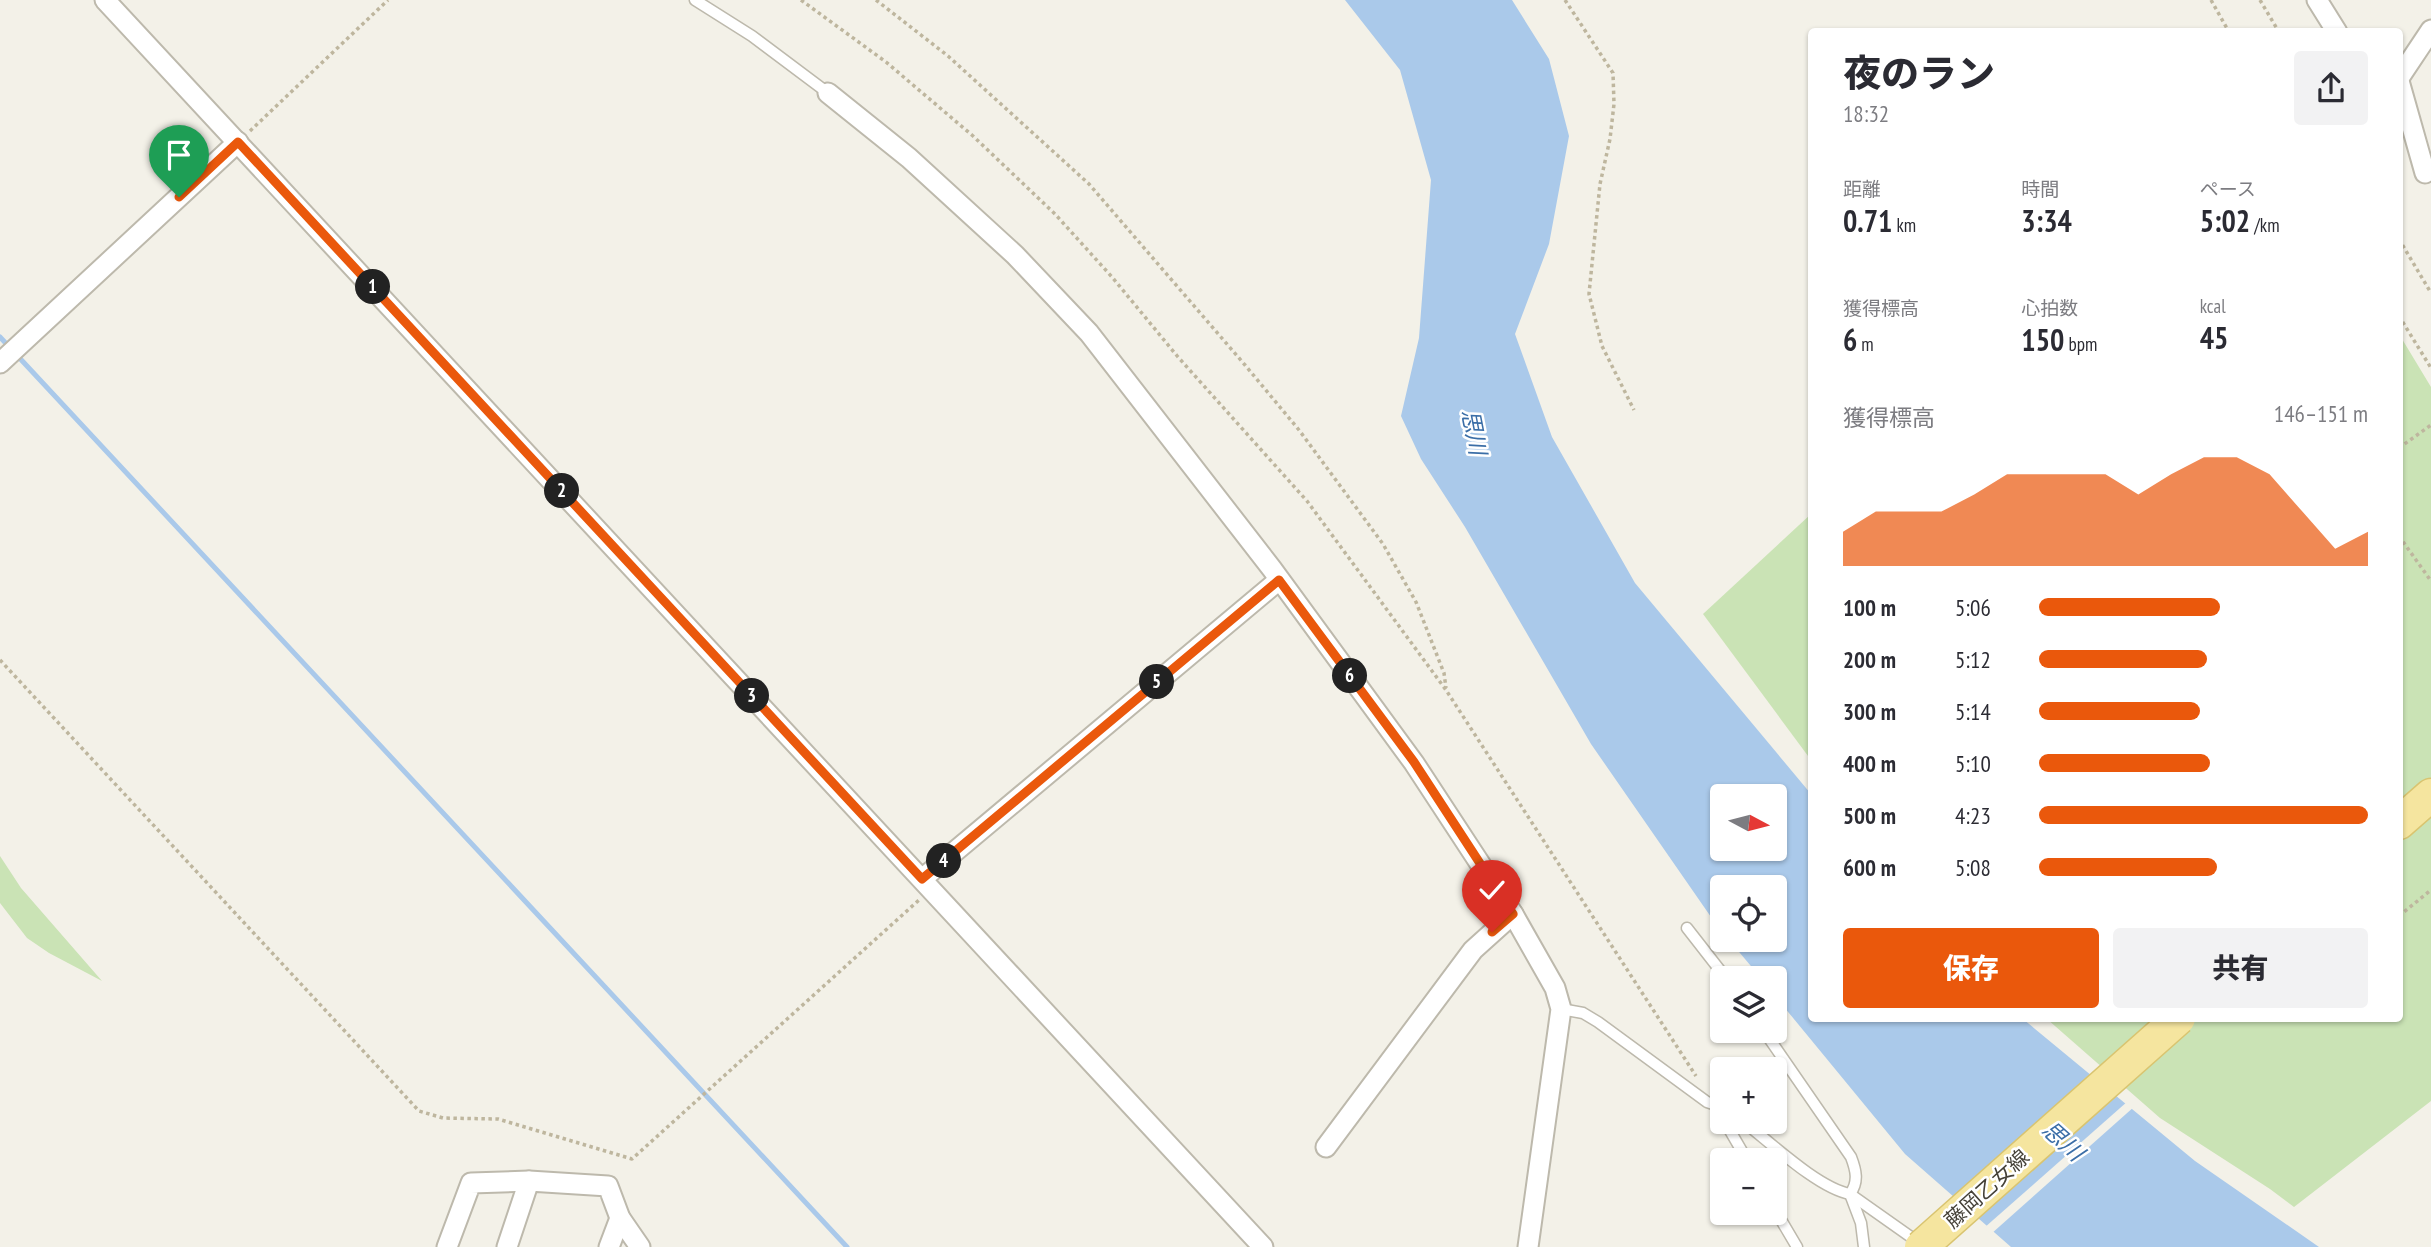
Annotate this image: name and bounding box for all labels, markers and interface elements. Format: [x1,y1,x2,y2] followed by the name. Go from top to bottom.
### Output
[1843,48,1995,97] text: 夜のラン
[2294,51,2368,125] button: share
[1843,99,1889,128] text: 18:32
[149,125,209,197] pin
[160,136,198,174] icon: arrive
[1843,177,1881,201] text: 距離
[2021,177,2059,201] text: 時間
[2200,177,2256,201] text: ペース
[1843,201,1892,240] text: 0.71
[2021,201,2072,240] text: 3:34
[2200,201,2250,240] text: 5:02
[1892,213,1916,237] text: km
[2250,213,2280,237] text: /km
[356,270,390,304] pin: 1
[368,274,377,298] text: 1
[2200,294,2226,318] text: kcal
[1843,296,1919,320] text: 獲得標高
[2021,296,2078,320] text: 心拍数
[2200,318,2228,357] text: 45
[1843,320,1857,359] text: 6
[2021,320,2064,359] text: 150
[1857,332,1874,356] text: m
[2064,332,2097,356] text: bpm
[2274,399,2368,428] text: 146–151 m
[1843,403,1935,432] text: 獲得標高
[1456,407,1494,460] water label: 思川
[544,474,580,508] pin: 2
[557,478,566,502] text: 2
[1843,593,1896,622] text: 100 m
[1955,593,1991,622] text: 5:06
[1843,645,1896,674] text: 200 m
[1955,645,1991,674] text: 5:12
[1332,658,1368,694] pin: 6
[1345,663,1354,687] text: 6
[1140,664,1174,700] pin: 5
[1152,669,1161,693] text: 5
[734,678,770,714] pin: 3
[747,683,756,707] text: 3
[1843,697,1896,726] text: 300 m
[1955,697,1991,726] text: 5:14
[1843,749,1896,778] text: 400 m
[1955,749,1991,778] text: 5:10
[1710,784,1787,861] north arrow
[1710,784,1787,1225] map controls
[1843,801,1896,830] text: 500 m
[1955,801,1991,830] text: 4:23
[926,844,962,878] pin: 4
[939,848,948,872] text: 4
[1843,853,1896,882] text: 600 m
[1955,853,1991,882] text: 5:08
[1462,860,1522,932] pin
[1473,871,1511,909] icon: check
[1710,875,1787,952] button: locate
[1843,928,2099,1008] button: 保存
[2113,928,2368,1008] button: 共有
[1710,966,1787,1043] button: layers
[1710,1057,1787,1134] button: +
[2037,1114,2092,1169] water label: 思川
[1939,1143,2035,1234] street label: 藤岡乙女線
[1710,1148,1787,1225] button: −

